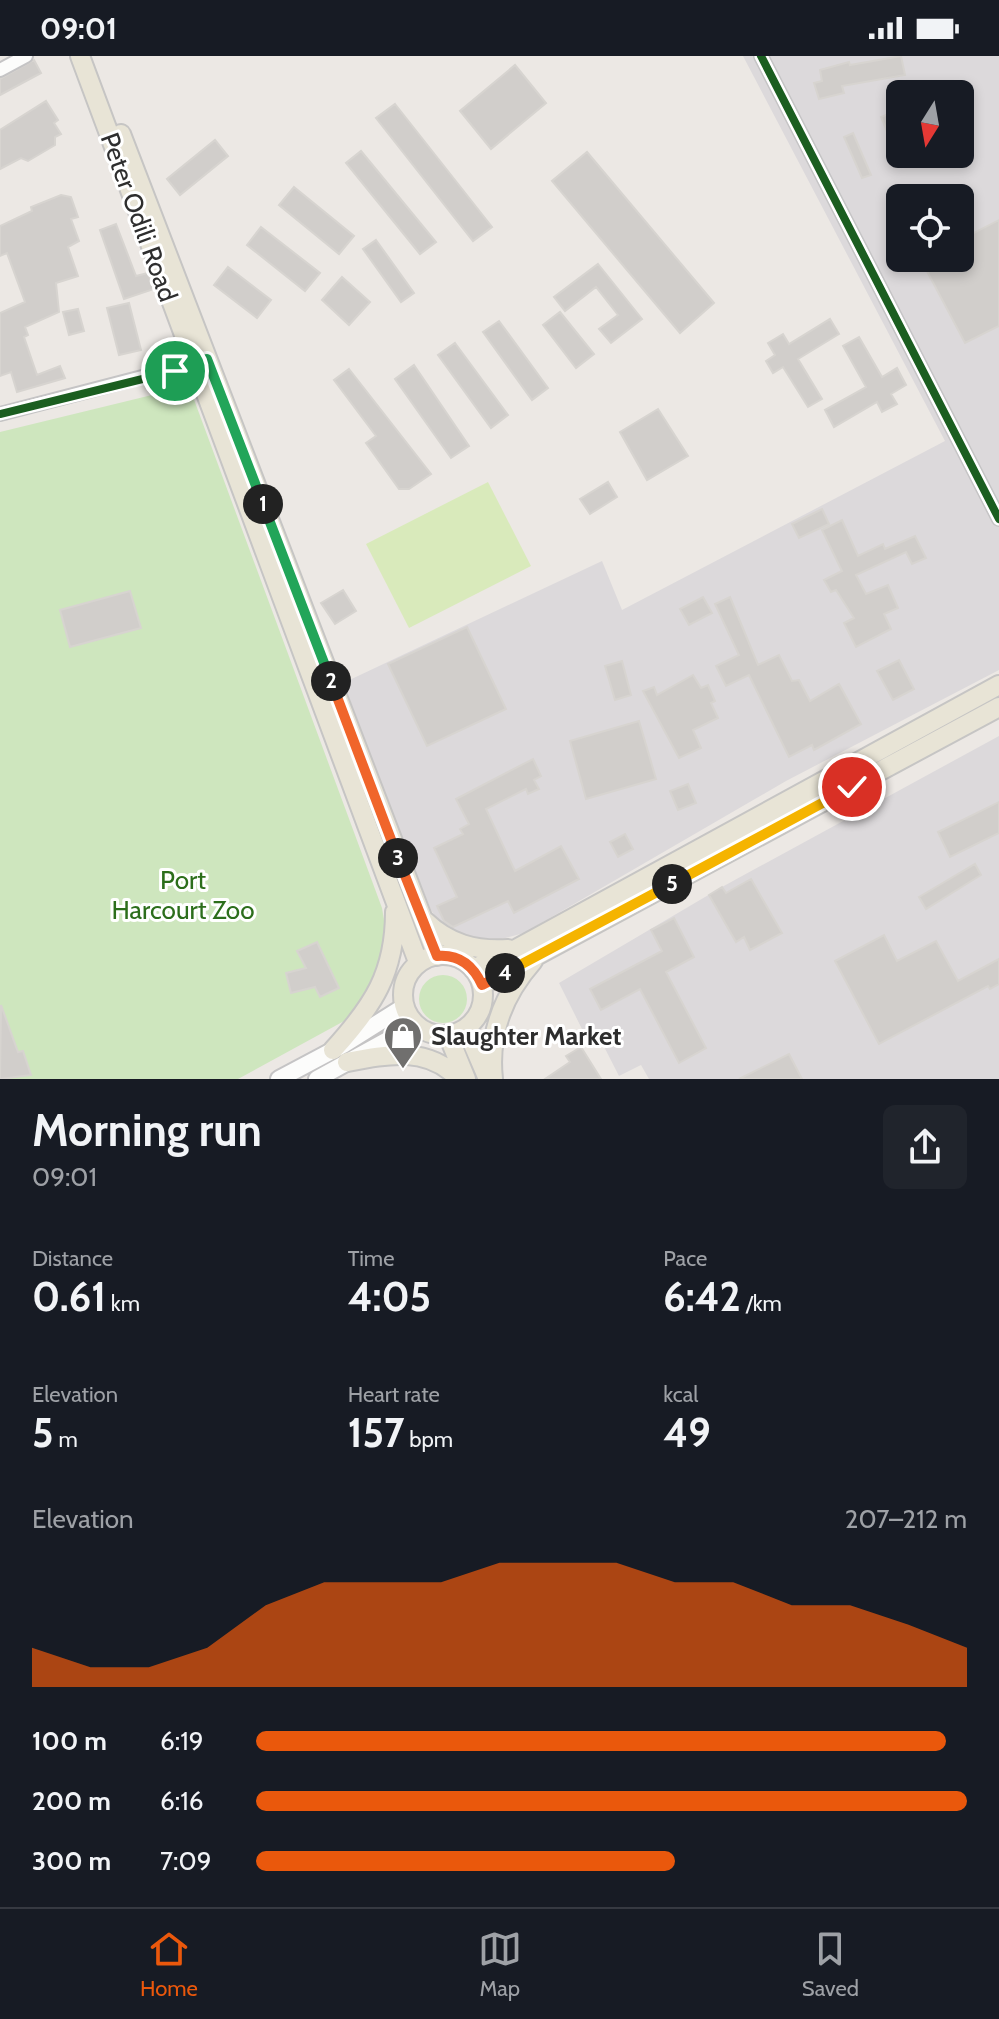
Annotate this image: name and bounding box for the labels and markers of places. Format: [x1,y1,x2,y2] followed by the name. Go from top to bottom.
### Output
[141,337,209,405] pin
[243,484,283,524] pin: 1
[311,661,351,701] pin: 2
[818,753,886,821] pin
[378,838,418,878] pin: 3
[652,864,692,904] pin: 5
[485,953,525,993] pin: 4
[382,1015,424,1070] shop icon: Slaughter Market
[431,1020,621,1052] place label: Slaughter Market

